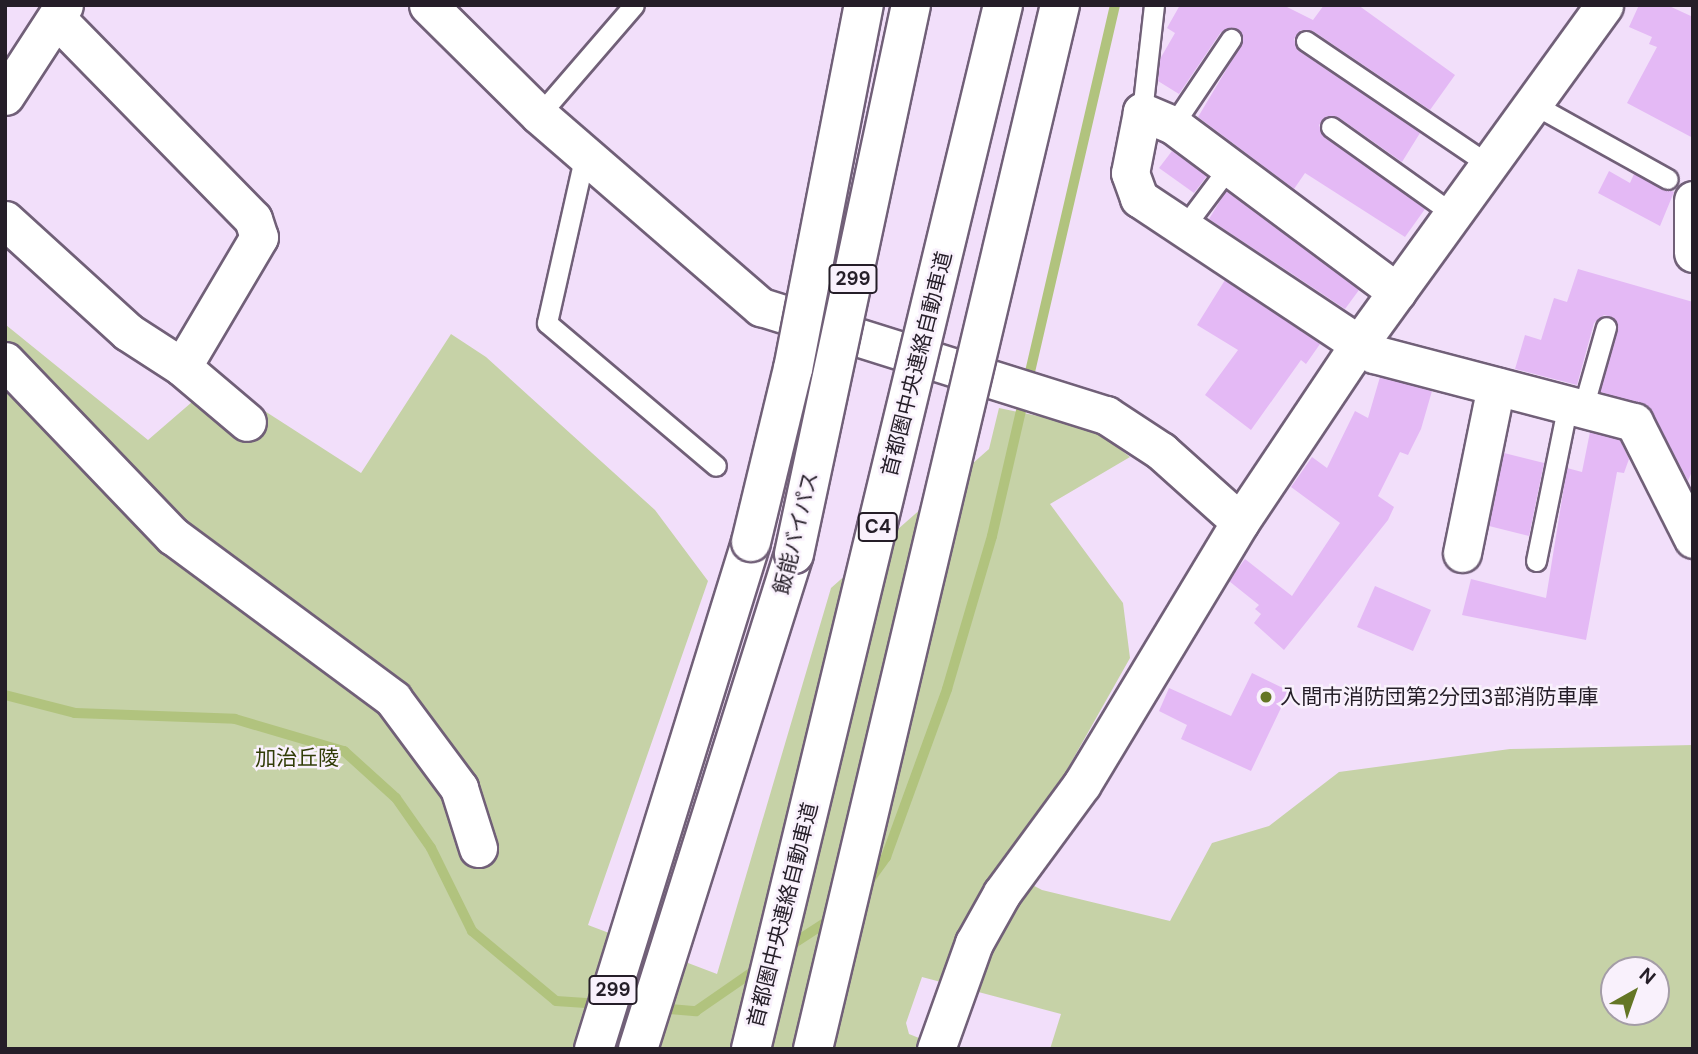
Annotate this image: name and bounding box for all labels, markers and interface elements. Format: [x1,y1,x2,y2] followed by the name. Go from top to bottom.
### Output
[877,249,957,479] street label: 首都圏中央連絡自動車道
[827,264,879,294] road number: 299
[769,469,823,597] street label: 飯能バイパス
[857,512,899,542] road number: C4
[1280,684,1599,710] place label: 入間市消防団第2分団3部消防車庫
[1258,689,1274,705] marker: 入間市消防団第2分団3部消防車庫
[255,745,339,771] park label: 加治丘陵
[743,800,823,1030] street label: 首都圏中央連絡自動車道
[1600,956,1670,1026] north arrow
[1634,962,1661,990] text: N
[587,974,639,1006] road number: 299

